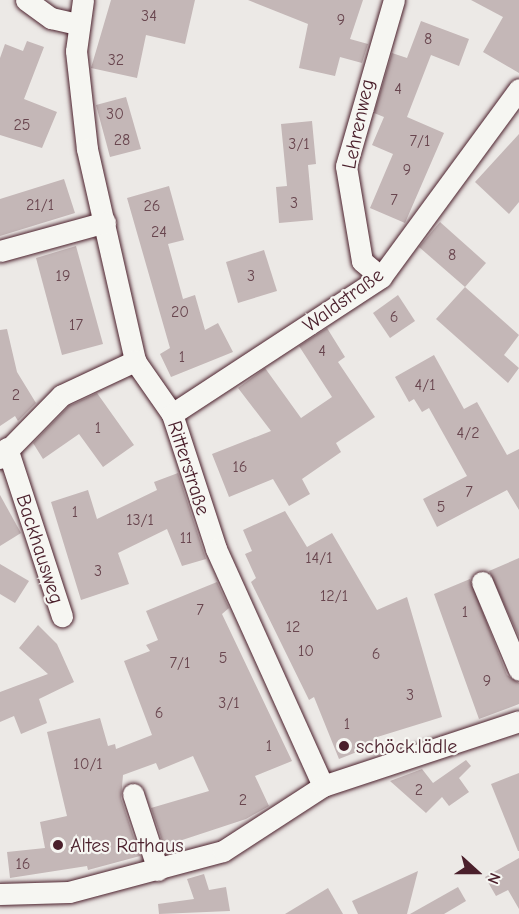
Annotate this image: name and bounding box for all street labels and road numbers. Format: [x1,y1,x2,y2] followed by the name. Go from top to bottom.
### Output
[337,77,379,171] street label: Lehrenweg
[298,263,388,337] street label: Waldstraße
[162,418,216,518] street label: Ritterstraße
[11,491,69,607] street label: Backhausweg

